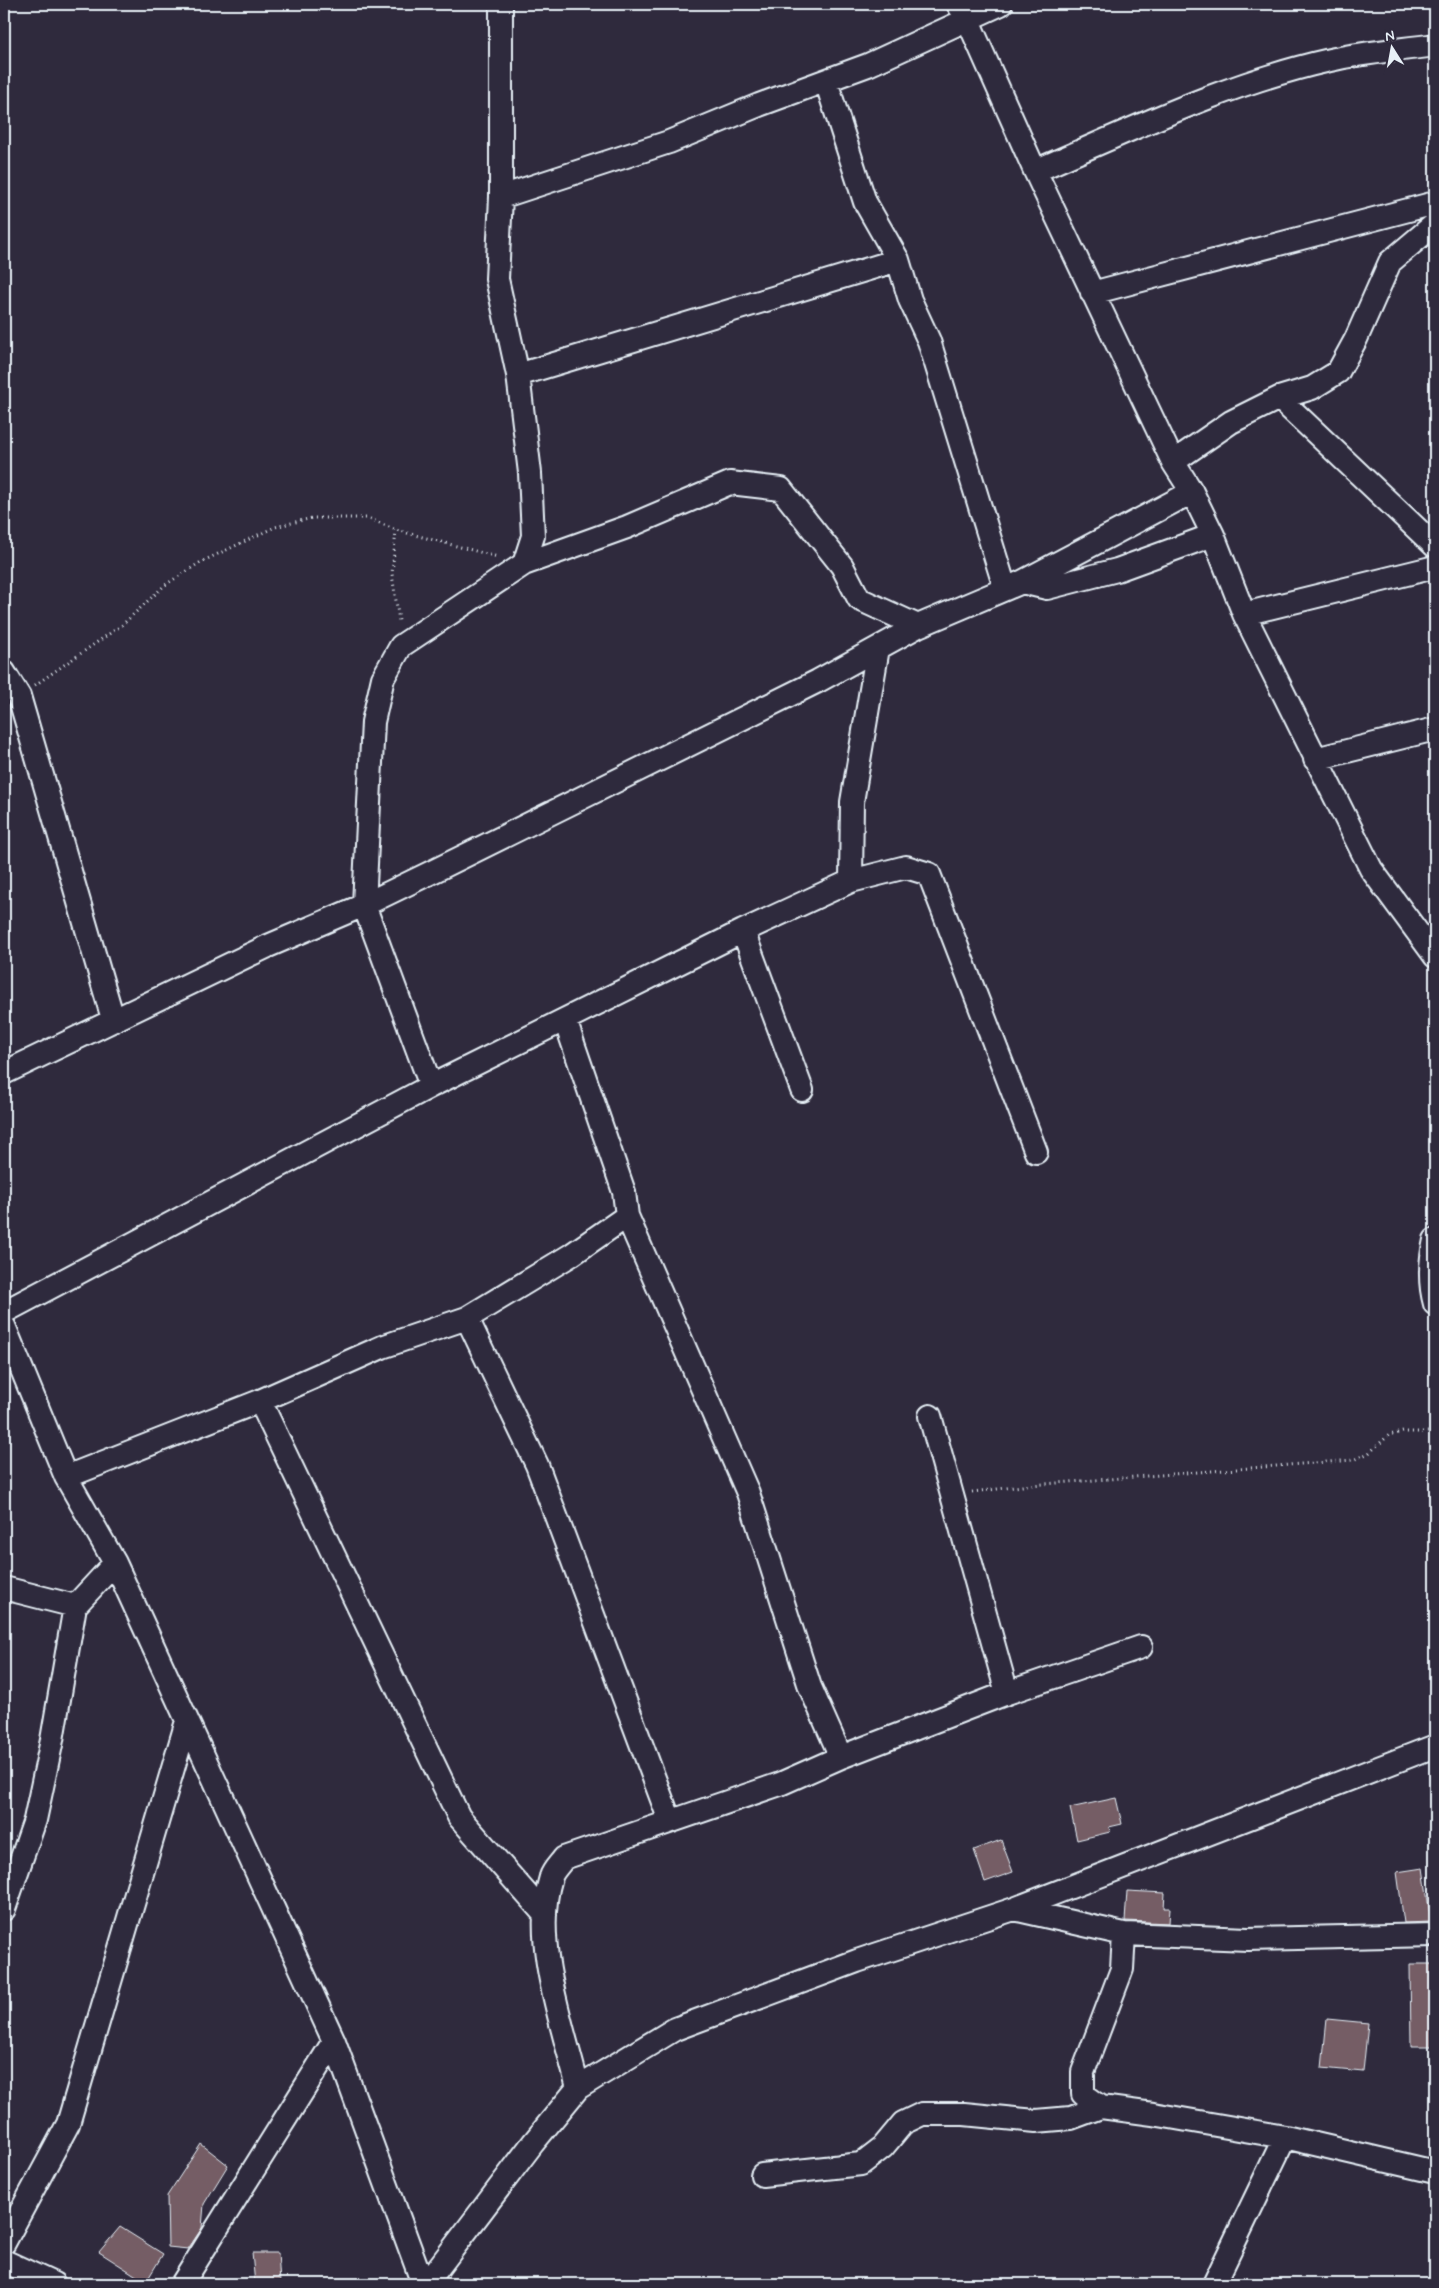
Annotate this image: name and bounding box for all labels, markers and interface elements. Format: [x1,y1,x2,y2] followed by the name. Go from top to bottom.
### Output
[1366,22,1416,72] north arrow
[1383,26,1396,46] text: N

